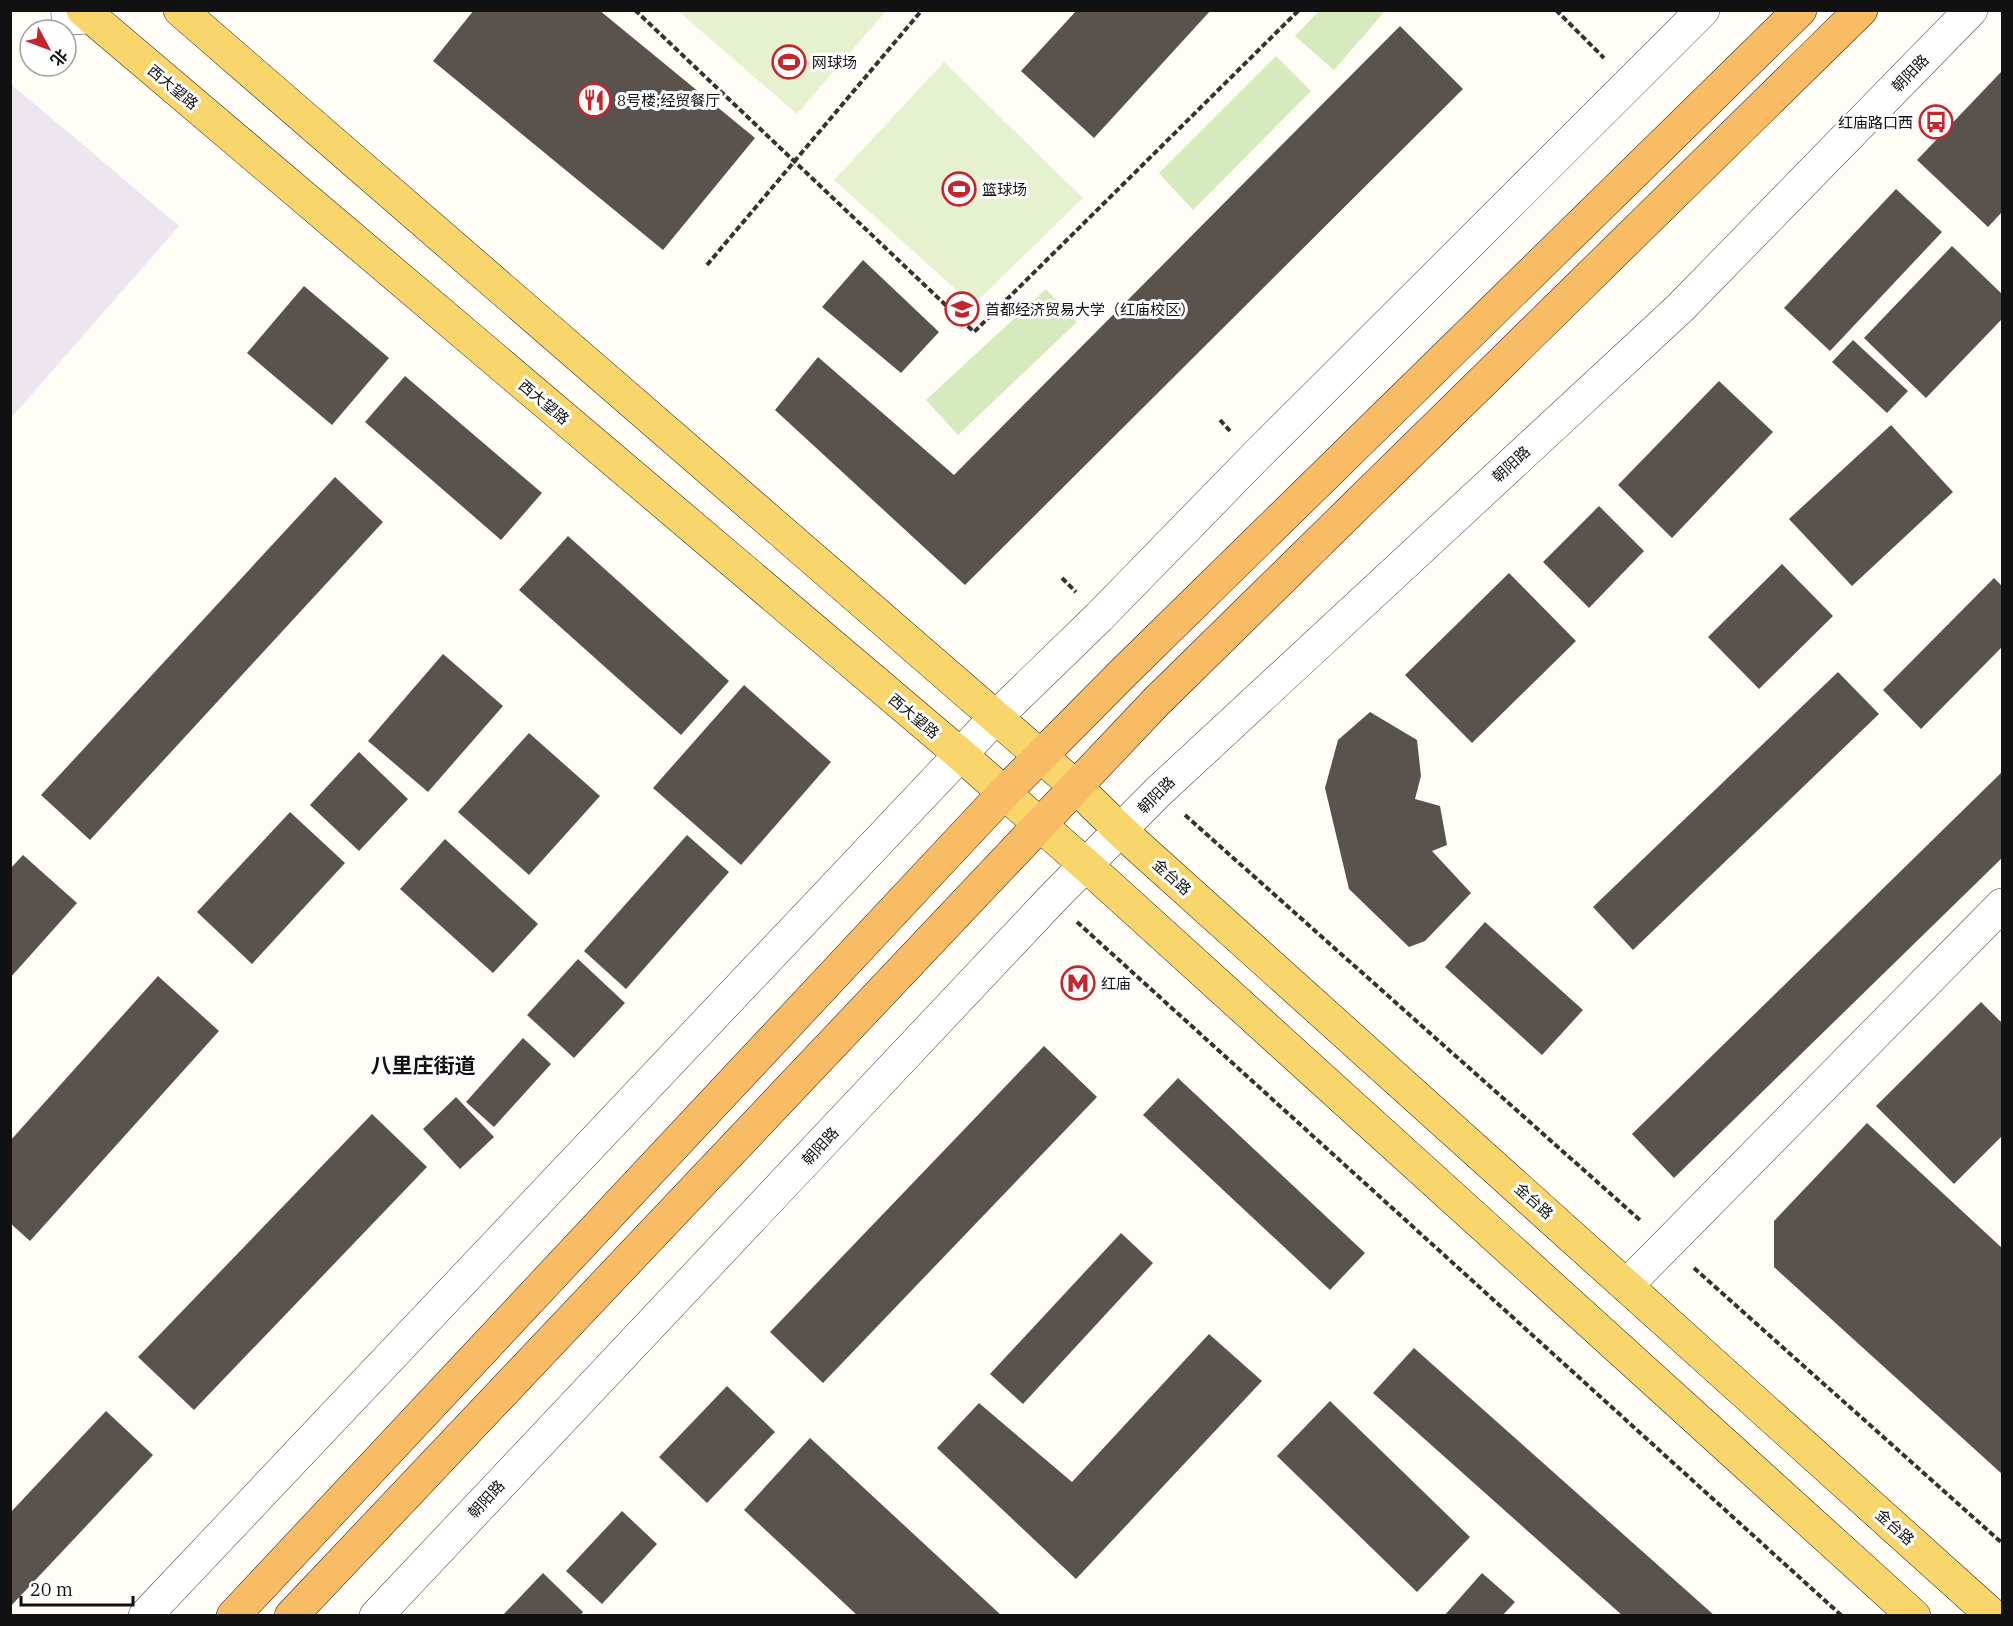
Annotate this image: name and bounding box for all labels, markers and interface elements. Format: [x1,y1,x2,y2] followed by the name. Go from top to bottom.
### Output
[18,18,78,78] north arrow
[771,44,807,80] sports icon: 网球场
[47,45,72,70] text: 北
[1888,50,1932,96] street label: 朝阳路
[812,53,857,72] place label: 网球场
[144,60,202,114] street label: 西大望路
[576,82,612,118] restaurant icon: 8号楼;经贸餐厅
[617,91,720,110] place label: 8号楼;经贸餐厅
[1918,104,1954,140] bus stop icon: 红庙路口西
[1838,113,1913,132] place label: 红庙路口西
[941,171,977,207] sports icon: 篮球场
[982,180,1027,199] place label: 篮球场
[944,291,980,327] school or university icon: 首都经济贸易大学（红庙校区）
[985,300,1195,319] place label: 首都经济贸易大学（红庙校区）
[515,375,573,429] street label: 西大望路
[1488,442,1534,486] street label: 朝阳路
[885,689,943,743] street label: 西大望路
[1133,772,1179,818] street label: 朝阳路
[1149,855,1195,899] street label: 金台路
[1060,965,1096,1001] metro station icon: 红庙
[1101,974,1131,993] place label: 红庙
[371,1051,476,1079] district label: 八里庄街道
[798,1123,842,1169] street label: 朝阳路
[1511,1179,1557,1223] street label: 金台路
[464,1476,508,1522] street label: 朝阳路
[1872,1505,1918,1549] street label: 金台路
[21,1569,134,1607] scale bar
[30,1578,73,1601] text: 20 m

